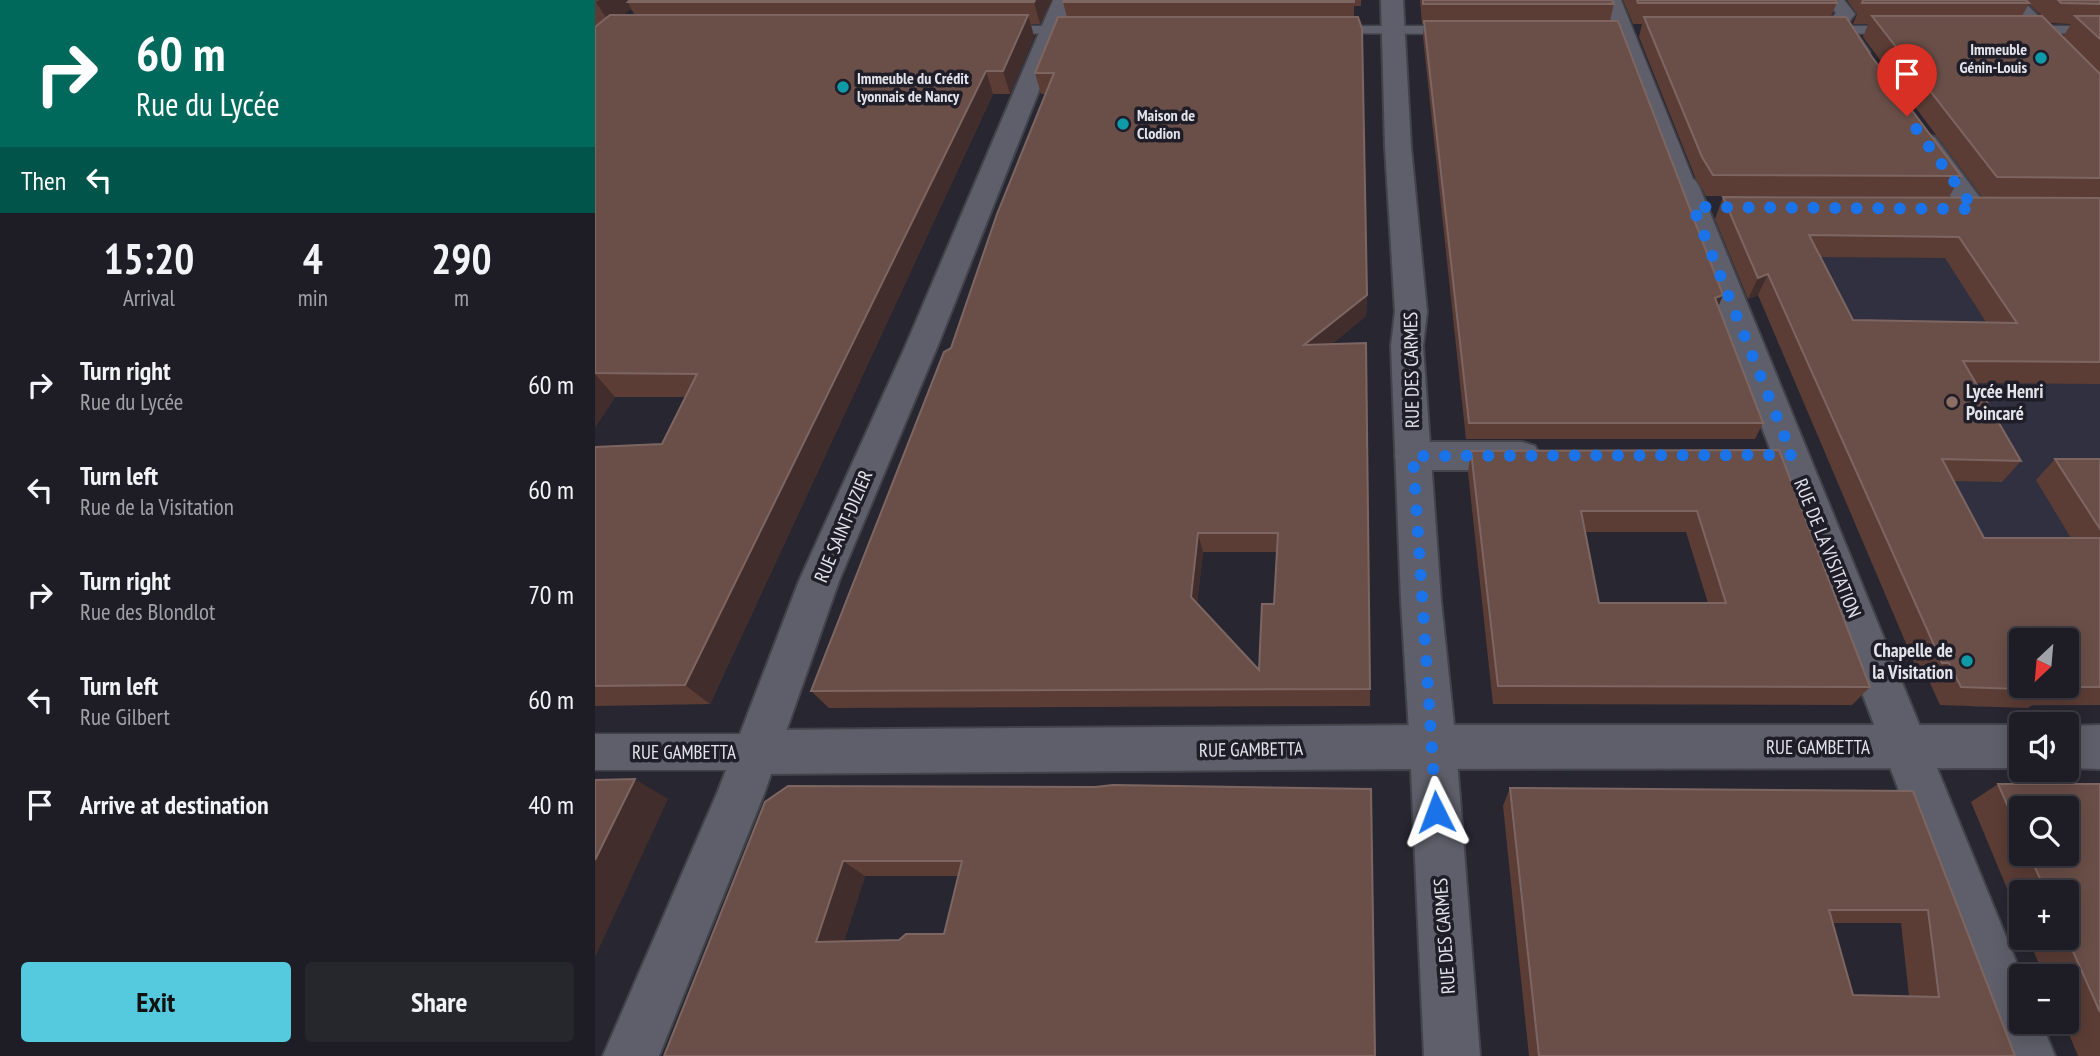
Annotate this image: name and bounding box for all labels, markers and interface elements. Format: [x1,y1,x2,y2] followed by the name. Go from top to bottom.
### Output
[136,21,225,85] text: 60 m
[21,28,112,119] icon: right
[1960,39,2027,77] place label: Immeuble Génin-Louis
[1877,44,1937,116] pin
[2033,50,2049,66] marker: Immeuble Génin-Louis
[1888,55,1926,93] icon: arrive
[857,68,969,106] place label: Immeuble du Crédit lyonnais de Nancy
[835,79,851,95] marker: Immeuble du Crédit lyonnais de Nancy
[136,83,280,125] text: Rue du Lycée
[1137,105,1195,143] place label: Maison de Clodion
[1115,116,1131,132] marker: Maison de Clodion
[80,161,118,199] icon: left
[21,164,66,197] text: Then
[103,231,194,286] text: 15:20
[303,231,323,286] text: 4
[431,231,492,286] text: 290
[123,283,175,312] text: Arrival
[298,283,328,312] text: min
[454,283,469,312] text: m
[1398,312,1424,428] street label: RUE DES CARMES
[80,354,171,387] text: Turn right
[21,366,59,404] icon: right
[528,368,574,401] text: 60 m
[1966,379,2043,425] place label: Lycée Henri Poincaré
[80,387,183,416] text: Rue du Lycée
[1944,394,1960,410] marker: Lycée Henri Poincaré
[80,459,158,492] text: Turn left
[809,466,877,586] street label: RUE SAINT-DIZIER
[21,471,59,509] icon: left
[528,473,574,506] text: 60 m
[1789,475,1867,621] street label: RUE DE LA VISITATION
[80,492,234,521] text: Rue de la Visitation
[80,564,171,597] text: Turn right
[21,576,59,614] icon: right
[528,578,574,611] text: 70 m
[80,597,215,626] text: Rue des Blondlot
[2009,628,2079,698] north arrow
[2009,628,2079,1034] map controls
[1872,638,1953,684] place label: Chapelle de la Visitation
[1959,653,1975,669] marker: Chapelle de la Visitation
[80,669,158,702] text: Turn left
[21,681,59,719] icon: left
[528,683,574,716] text: 60 m
[80,702,170,731] text: Rue Gilbert
[2009,712,2079,782] button: sound
[1766,735,1870,759] street label: RUE GAMBETTA
[1199,736,1303,762] street label: RUE GAMBETTA
[632,740,736,764] street label: RUE GAMBETTA
[1399,775,1473,849] position arrow
[21,786,59,824] icon: arrive
[80,788,269,821] text: Arrive at destination
[528,788,574,821] text: 40 m
[2009,796,2079,866] button: search
[1428,877,1460,995] street label: RUE DES CARMES
[2009,880,2079,950] button: +
[21,962,291,1042] button: Exit
[305,962,574,1042] button: Share
[2009,964,2079,1034] button: −

